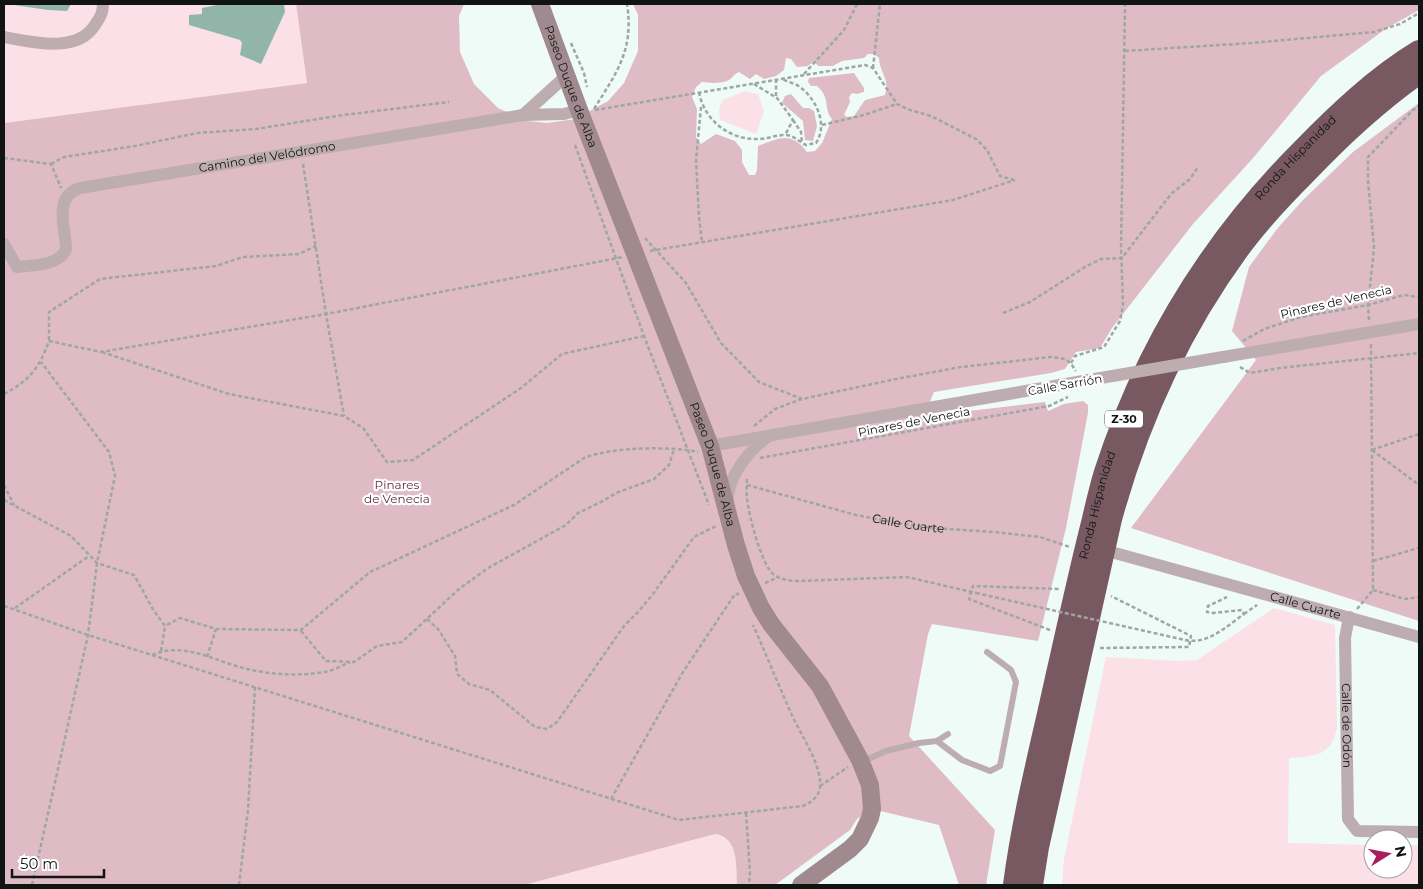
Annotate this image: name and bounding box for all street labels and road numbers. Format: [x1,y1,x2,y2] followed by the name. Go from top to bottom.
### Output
[541,23,601,150] street label: Paseo Duque de Alba
[1251,112,1339,203] street label: Ronda Hispanidad
[197,138,336,175] street label: Camino del Velódromo
[1279,281,1393,322] street label: Pinares de Venecia
[1027,371,1103,398] street label: Calle Sarrión
[687,400,739,528] street label: Paseo Duque de Alba
[857,403,971,440] street label: Pinares de Venecia
[1105,410,1143,428] road number: Z-30
[1075,449,1119,561] street label: Ronda Hispanidad
[871,510,945,536] street label: Calle Cuarte
[1269,588,1343,622] street label: Calle Cuarte
[1339,683,1355,768] street label: Calle de Odón

